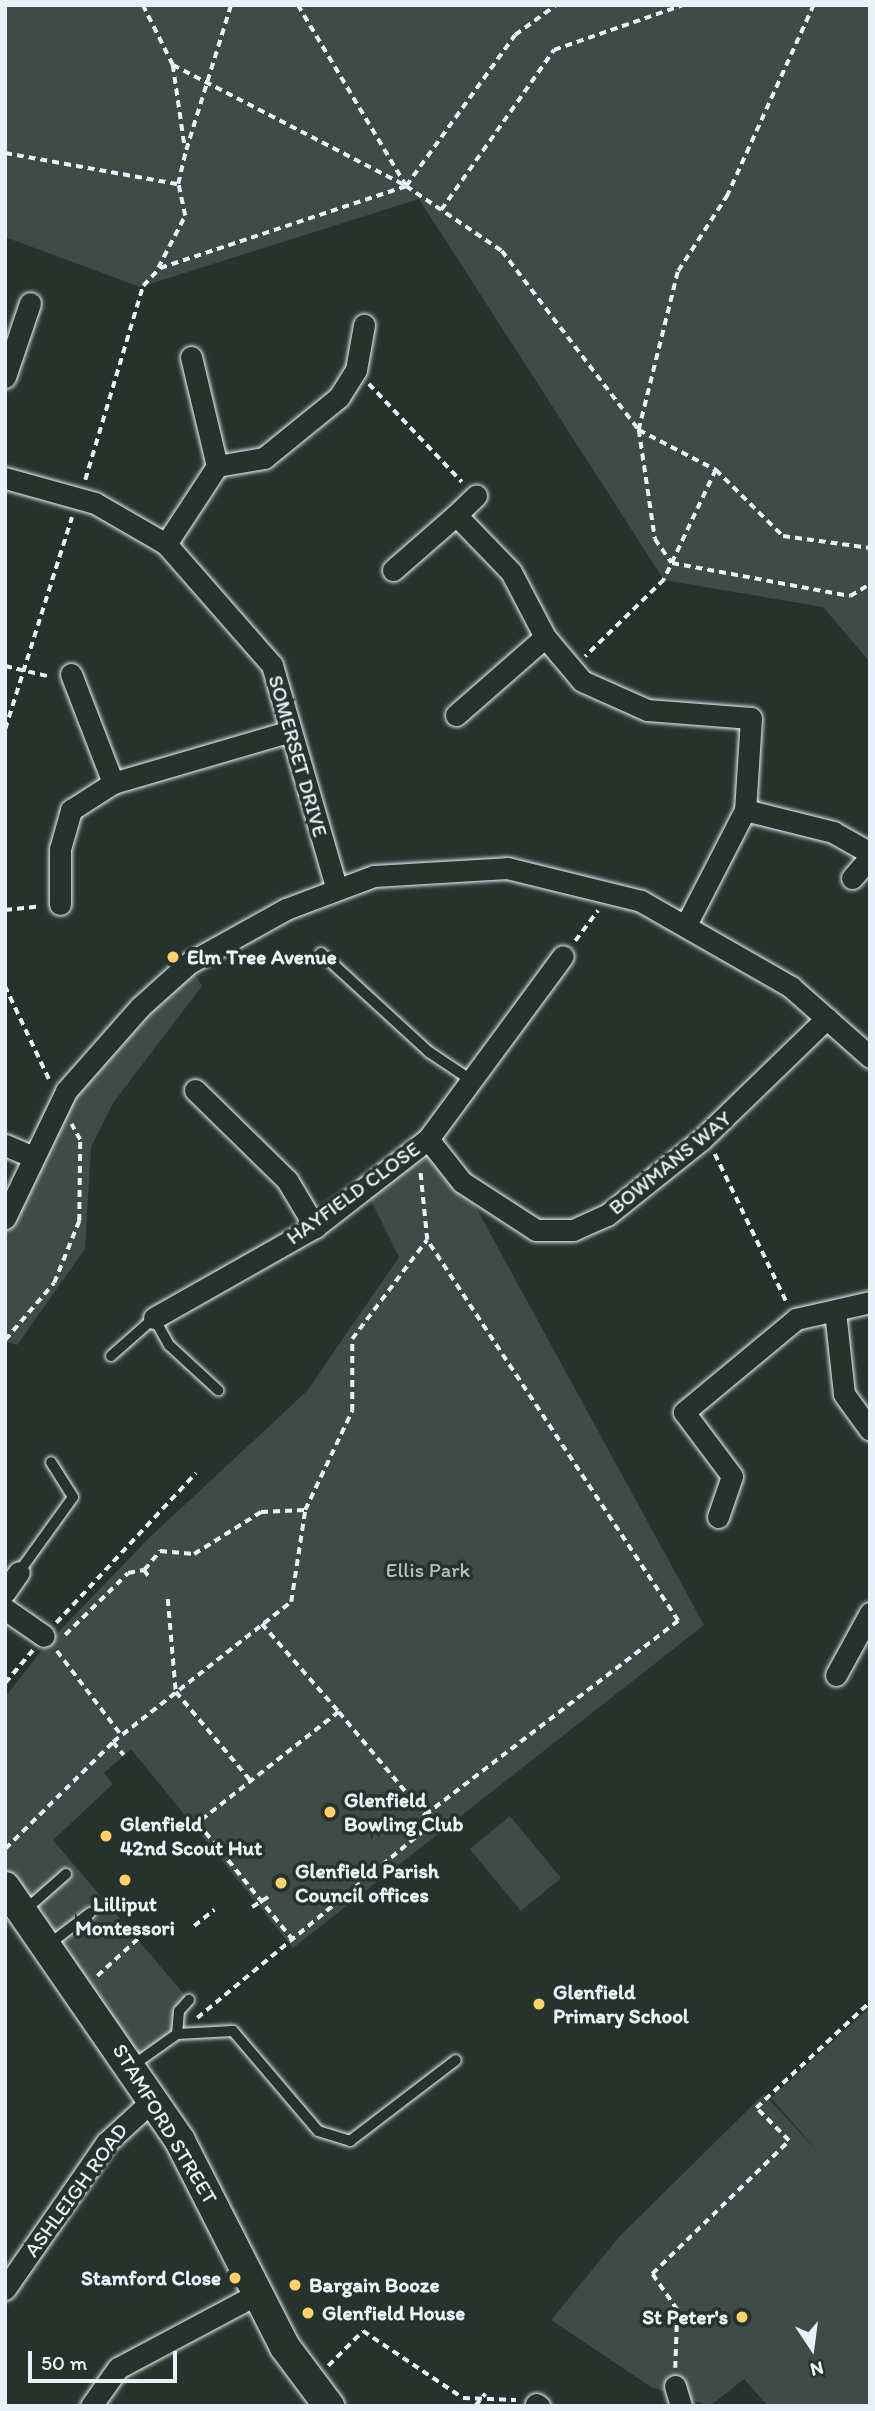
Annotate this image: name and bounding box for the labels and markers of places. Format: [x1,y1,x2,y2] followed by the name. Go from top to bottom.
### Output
[187,944,335,970] place label: Elm Tree Avenue
[165,949,181,965] marker: Elm Tree Avenue
[344,1787,463,1837] place label: Glenfield Bowling Club
[322,1804,338,1820] marker: Glenfield Bowling Club
[120,1811,262,1861] place label: Glenfield 42nd Scout Hut
[98,1828,114,1844] marker: Glenfield 42nd Scout Hut
[295,1858,439,1908] place label: Glenfield Parish Council offices
[117,1872,133,1888] marker: Lilliput Montessori
[273,1875,289,1891] marker: Glenfield Parish Council offices
[75,1891,175,1941] place label: Lilliput Montessori
[553,1979,689,2029] place label: Glenfield Primary School
[531,1996,547,2012] marker: Glenfield Primary School
[81,2265,221,2291] place label: Stamford Close
[227,2270,243,2286] marker: Stamford Close
[309,2272,440,2298] place label: Bargain Booze
[287,2277,303,2293] marker: Bargain Booze
[322,2300,465,2326] place label: Glenfield House
[643,2304,728,2330] place label: St Peter's
[300,2305,316,2321] marker: Glenfield House
[734,2309,750,2325] marker: St Peter's

